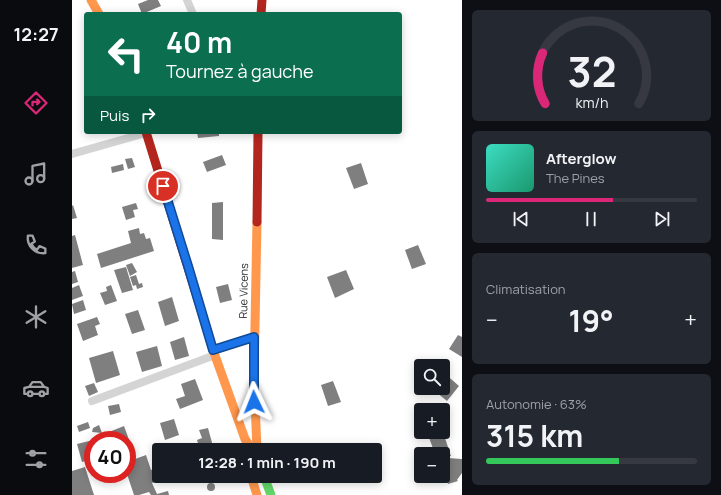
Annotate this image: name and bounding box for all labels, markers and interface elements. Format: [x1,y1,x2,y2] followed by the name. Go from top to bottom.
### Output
[13,22,59,46] text: 12:27
[166,23,232,61] text: 40 m
[100,28,152,80] icon: left
[567,42,616,98] text: 32
[166,59,314,83] text: Tournez à gauche
[22,89,50,117] icon: directions
[575,92,608,111] text: km/h
[137,104,159,126] icon: right
[100,105,129,126] text: Puis
[546,148,617,169] text: Afterglow
[22,160,50,188] icon: music
[146,169,180,203] pin
[546,169,605,187] text: The Pines
[152,175,174,197] icon: arrive
[510,208,532,230] icon: previous
[580,208,602,230] icon: pause
[651,208,673,230] icon: next
[22,231,50,259] icon: phone
[235,263,251,319] street label: Rue Vicens
[486,280,566,298] text: Climatisation
[568,300,614,341] text: 19°
[22,303,50,331] icon: climate
[486,305,498,335] text: −
[684,305,697,335] text: +
[414,359,450,483] map controls
[414,359,450,395] button: search
[22,374,50,402] icon: car
[233,381,275,423] position arrow
[486,395,587,413] text: Autonomie · 63%
[414,403,450,439] button: +
[486,415,583,456] text: 315 km
[84,431,136,483] speed limit sign: 40
[22,445,50,473] icon: filters
[414,447,450,483] button: −
[198,452,336,473] text: 12:28 · 1 min · 190 m

